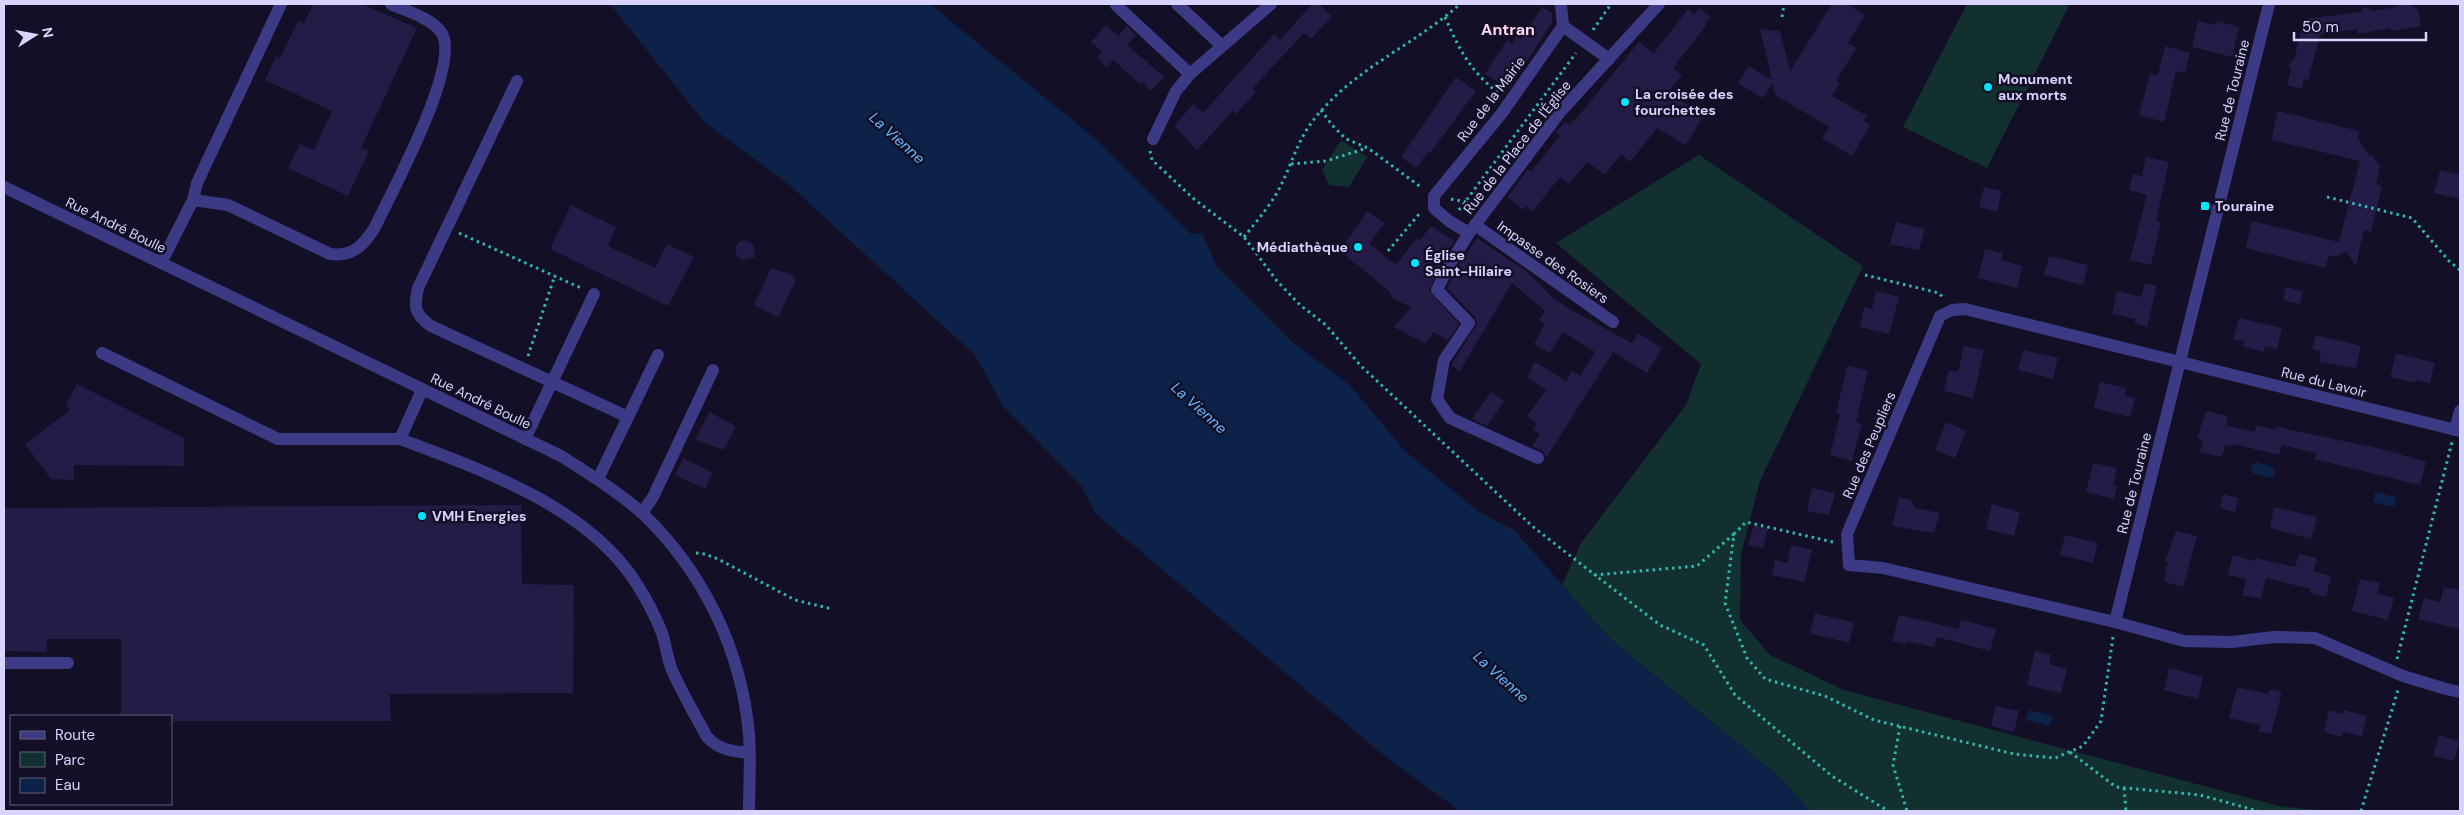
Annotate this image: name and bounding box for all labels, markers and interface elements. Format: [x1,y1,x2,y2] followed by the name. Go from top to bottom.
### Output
[10,10,60,60] north arrow
[2294,10,2426,42] scale bar
[2302,17,2339,37] text: 50 m
[1481,19,1535,40] district label: Antran
[38,26,58,39] text: N
[2211,38,2253,142] street label: Rue de Touraine
[1453,53,1529,145] street label: Rue de la Mairie
[1998,70,2073,104] place label: Monument aux morts
[1459,77,1575,217] street label: Rue de la Place de l'Église
[1982,81,1994,93] marker: Monument aux morts
[1635,85,1733,119] place label: La croisée des fourchettes
[1619,96,1631,108] marker: La croisée des fourchettes
[865,108,929,169] water label: La Vienne
[63,193,169,257] street label: Rue André Boulle
[2215,197,2274,215] place label: Touraine
[2199,200,2211,212] marker: Touraine
[1494,217,1612,307] street label: Impasse des Rosiers
[1257,238,1348,256] place label: Médiathèque
[1352,241,1364,253] marker: Médiathèque
[1425,246,1512,280] place label: Église Saint-Hilaire
[1409,257,1421,269] marker: Église Saint-Hilaire
[2280,363,2368,401] street label: Rue du Lavoir
[428,369,534,433] street label: Rue André Boulle
[1167,378,1231,439] water label: La Vienne
[1838,389,1900,501] street label: Rue des Peupliers
[2113,431,2155,535] street label: Rue de Touraine
[432,507,526,525] place label: VMH Energies
[416,510,428,522] marker: VMH Energies
[1469,647,1533,708] water label: La Vienne
[10,715,172,805] legend
[55,725,95,745] text: Route
[55,750,85,770] text: Parc
[55,775,80,795] text: Eau

